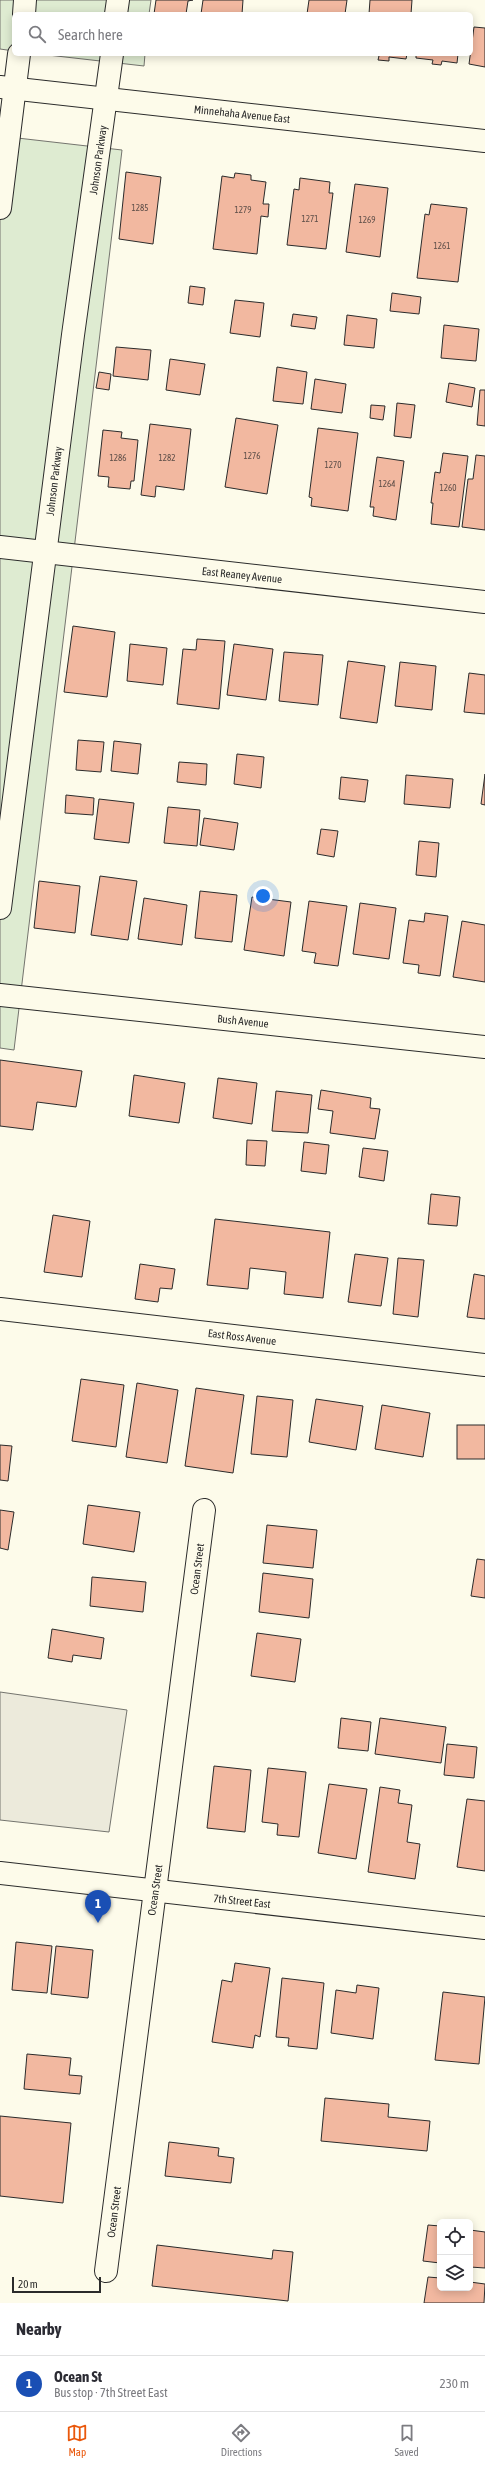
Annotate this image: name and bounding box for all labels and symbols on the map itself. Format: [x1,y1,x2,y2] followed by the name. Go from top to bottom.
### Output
[193,103,291,125] street label: Minnehaha Avenue East
[87,124,109,195] street label: Johnson Parkway
[132,203,148,213] house number: 1285
[235,205,251,215] house number: 1279
[302,214,318,224] house number: 1271
[359,215,375,225] house number: 1269
[434,241,450,251] house number: 1261
[44,445,64,516] street label: Johnson Parkway
[244,451,260,461] house number: 1276
[110,453,126,463] house number: 1286
[159,453,175,463] house number: 1282
[325,460,341,470] house number: 1270
[379,479,395,489] house number: 1264
[440,483,456,493] house number: 1260
[201,565,283,585] street label: East Reaney Avenue
[253,886,273,906] your location
[217,1012,269,1030] street label: Bush Avenue
[207,1327,277,1347] street label: East Ross Avenue
[188,1543,206,1595] street label: Ocean Street
[145,1864,165,1916] street label: Ocean Street
[85,1890,111,1923] pin: 1
[213,1892,271,1910] street label: 7th Street East
[105,2186,123,2238] street label: Ocean Street
[12,2275,101,2294] scale bar

